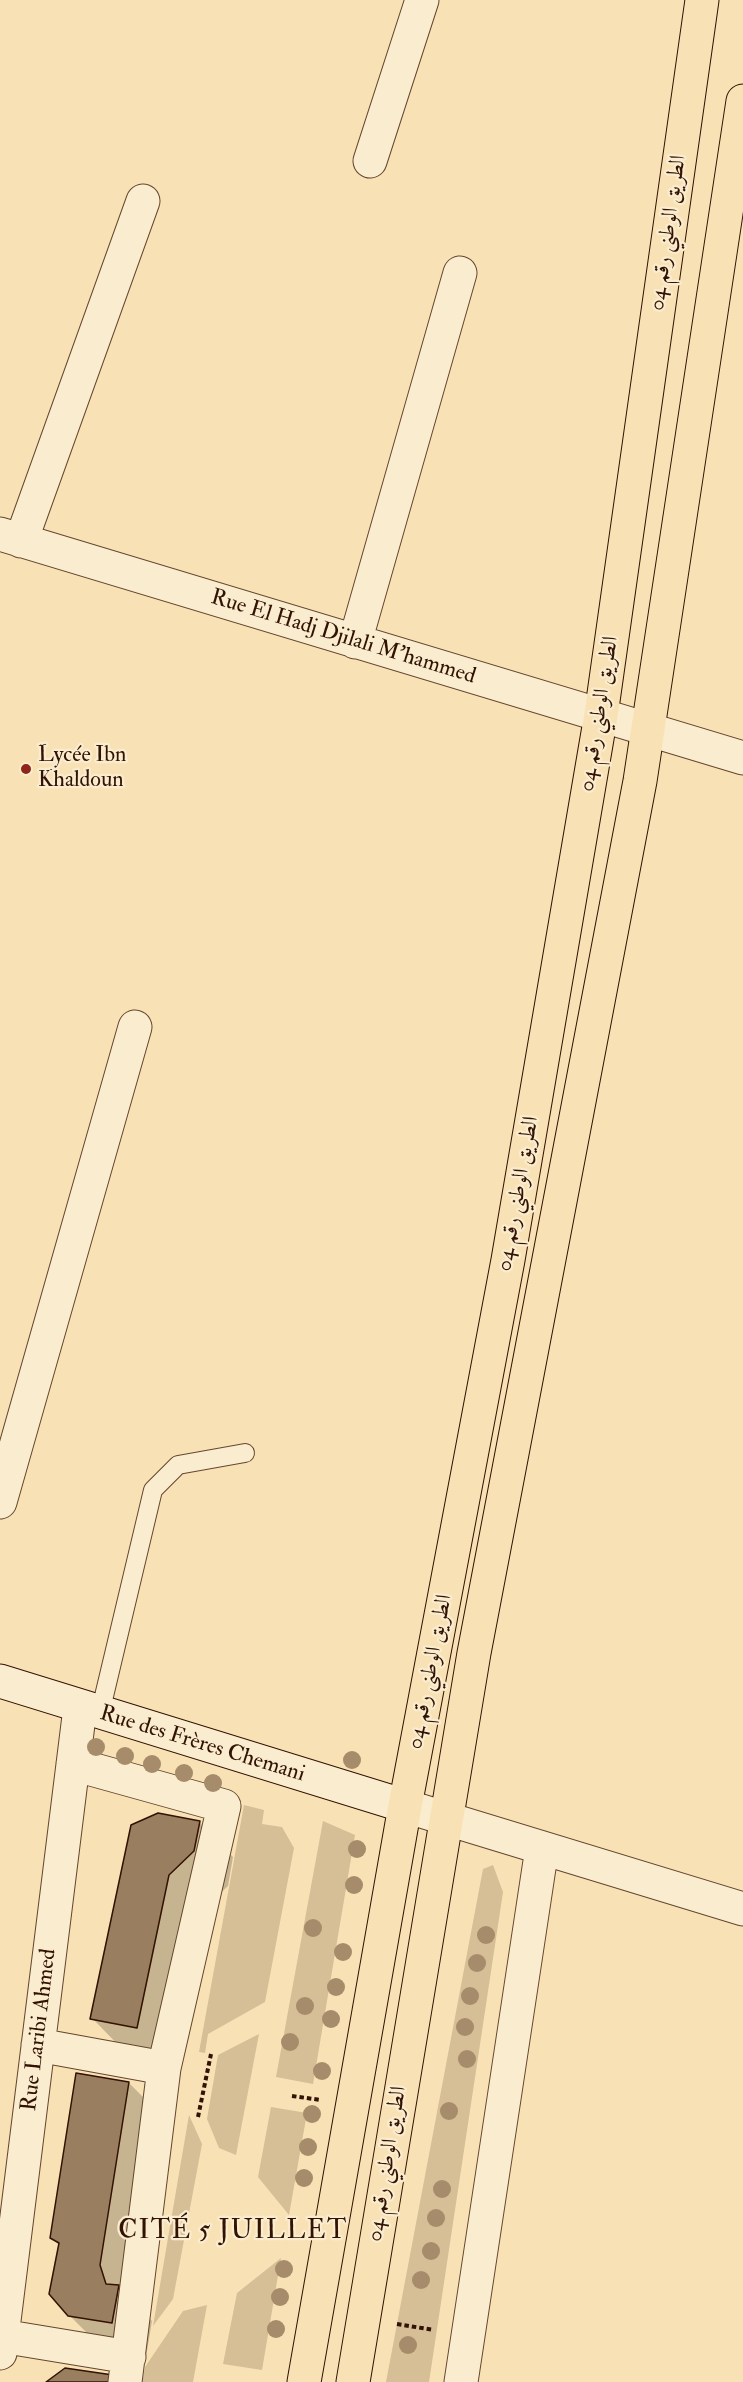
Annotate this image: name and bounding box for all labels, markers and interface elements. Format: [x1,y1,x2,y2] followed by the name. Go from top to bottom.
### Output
[645,153,693,313] street label: الطريق الوطني رقم 04
[207,585,479,691] street label: Rue El Hadj Djilali M'hammed
[575,634,625,794] street label: الطريق الوطني رقم 04
[38,743,126,794] place label: Lycée Ibn Khaldoun
[19,762,33,776] marker: Lycée Ibn Khaldoun
[492,1114,546,1274] street label: الطريق الوطني رقم 04
[403,1592,459,1752] street label: الطريق الوطني رقم 04
[96,1701,308,1789] street label: Rue des Frères Chemani
[17,1947,63,2113] street label: Rue Laribi Ahmed
[363,2084,413,2244] street label: الطريق الوطني رقم 04
[118,2216,348,2248] district label: CITÉ 5 JUILLET

